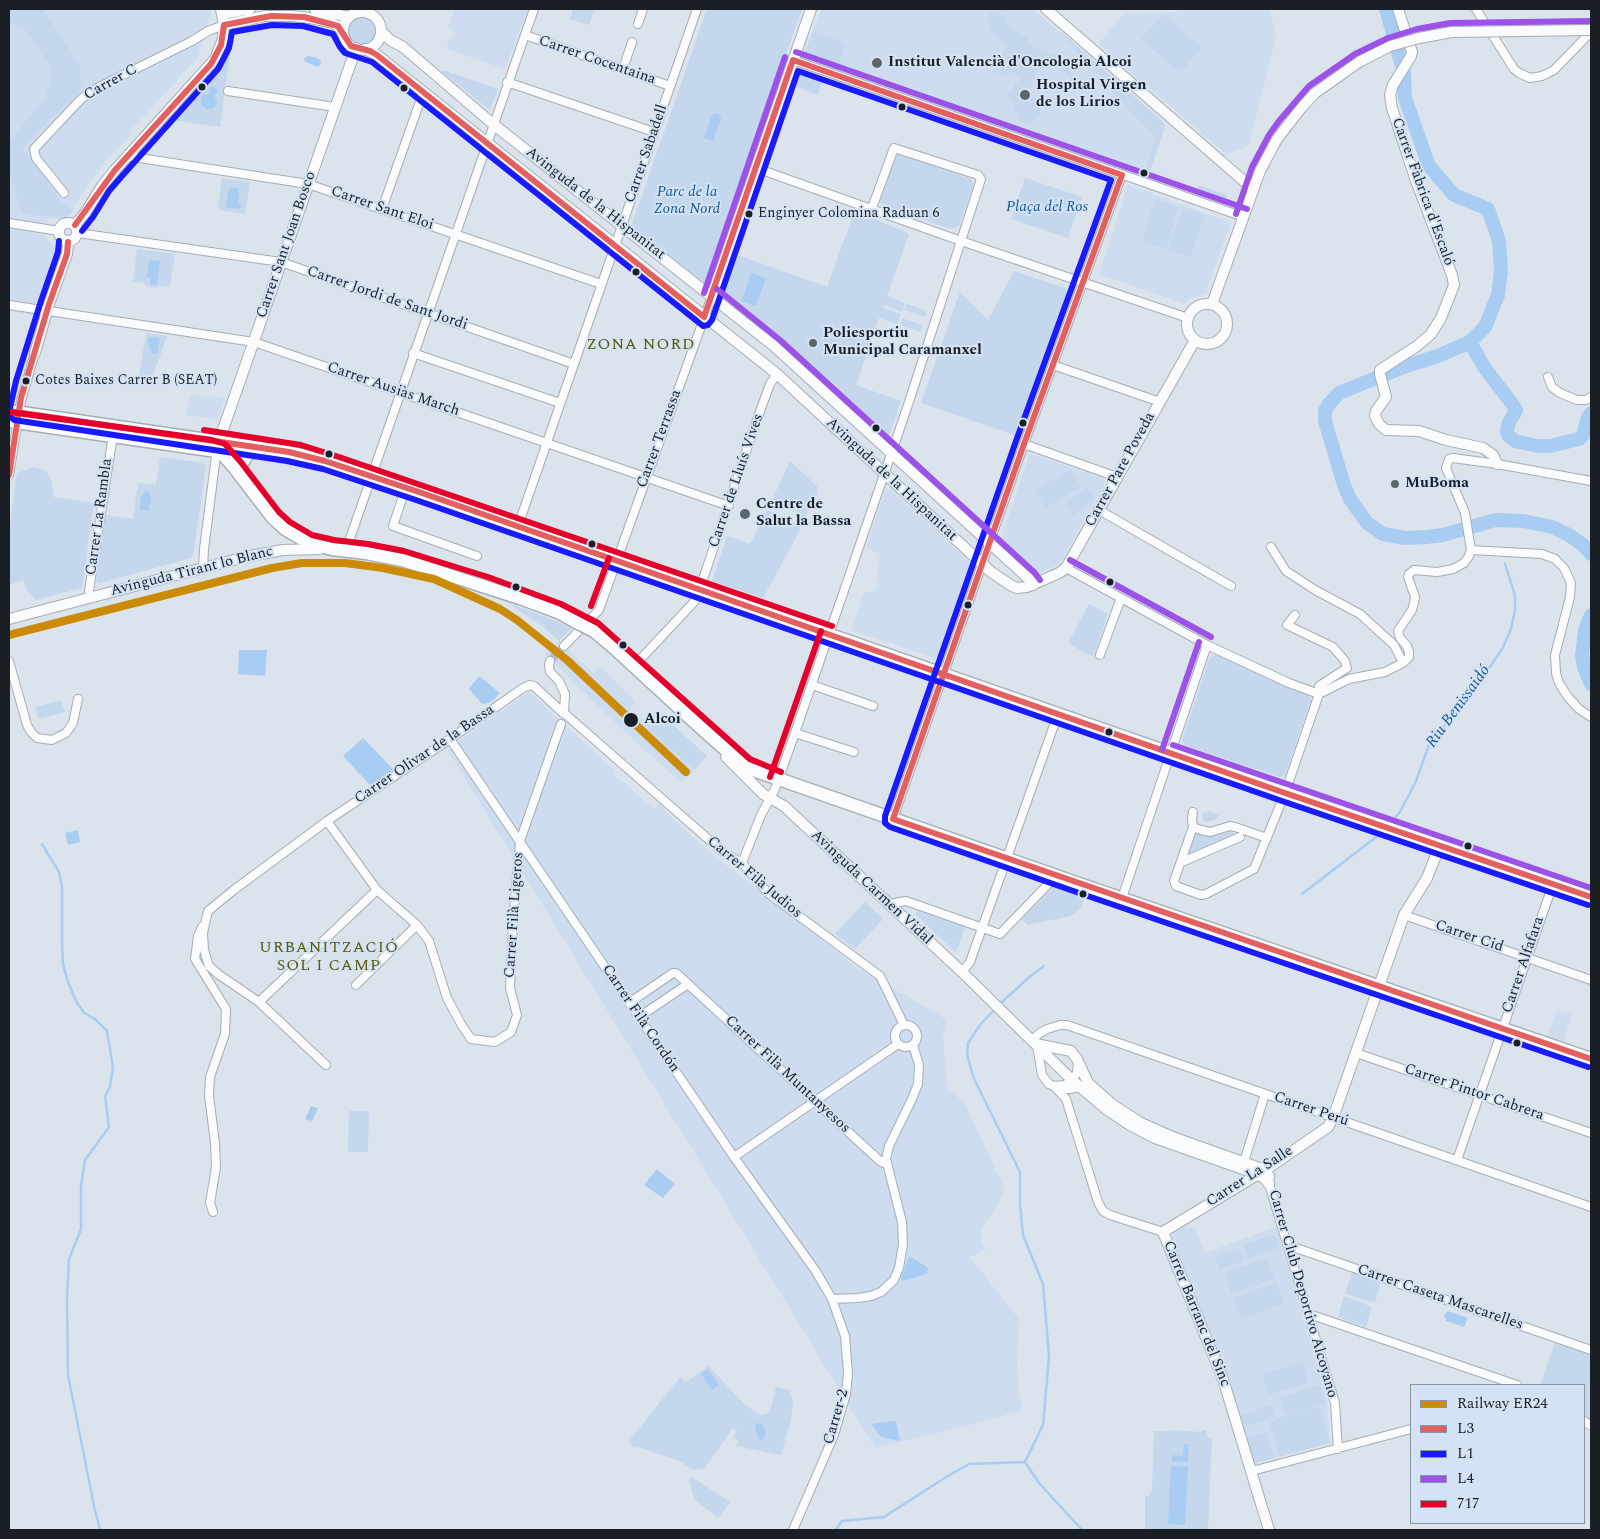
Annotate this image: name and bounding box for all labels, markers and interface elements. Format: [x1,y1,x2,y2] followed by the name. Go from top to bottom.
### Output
[536,33,658,89] street label: Carrer Cocentaina
[888,54,1132,72] place label: Institut Valencià d'Oncologia Alcoi
[870,56,884,70] marker: Institut Valencià d'Oncologia Alcoi
[81,61,141,105] street label: Carrer C
[1036,77,1147,112] place label: Hospital Virgen de los Lirios
[197,82,207,92] unlabelled marker
[399,83,409,93] unlabelled marker
[1018,88,1032,102] marker: Hospital Virgen de los Lirios
[622,102,672,206] street label: Carrer Sabadell
[897,102,907,112] unlabelled marker
[1387,116,1457,268] street label: Carrer Fàbrica d'Escaló
[521,144,669,264] street label: Avinguda de la Hispanitat
[1139,168,1149,178] unlabelled marker
[253,169,321,321] street label: Carrer Sant Joan Bosco
[328,183,436,235] street label: Carrer Sant Eloi
[654,184,720,219] park label: Parc de la Zona Nord
[1006,199,1088,217] park label: Plaça del Ros
[758,206,939,222] place label: Enginyer Colomina Raduan 6
[744,209,754,219] marker: Enginyer Colomina Raduan 6
[304,263,470,335] street label: Carrer Jordi de Sant Jordi
[631,267,641,277] unlabelled marker
[823,325,982,360] place label: Poliesportiu Municipal Caramanxel
[585,336,697,356] district label: ZONA NORD
[807,337,819,349] marker: Poliesportiu Municipal Caramanxel
[324,359,462,421] street label: Carrer Ausiàs March
[35,373,217,389] place label: Cotes Baixes Carrer B (SEAT)
[21,376,31,386] marker: Cotes Baixes Carrer B (SEAT)
[634,387,686,491] street label: Carrer Terrassa
[1082,410,1160,530] street label: Carrer Pare Poveda
[706,412,768,550] street label: Carrer de Lluís Vives
[822,415,960,545] street label: Avinguda de la Hispanitat
[1018,418,1028,428] unlabelled marker
[871,423,881,433] unlabelled marker
[324,449,334,459] unlabelled marker
[83,457,117,577] street label: Carrer La Rambla
[1405,475,1469,493] place label: MuBoma
[1389,478,1401,490] marker: MuBoma
[756,496,851,531] place label: Centre de Salut la Bassa
[738,507,752,521] marker: Centre de Salut la Bassa
[587,539,597,549] unlabelled marker
[109,543,275,601] street label: Avinguda Tirant lo Blanc
[1105,577,1115,587] unlabelled marker
[511,582,521,592] unlabelled marker
[963,600,973,610] unlabelled marker
[618,640,628,650] unlabelled marker
[1423,662,1495,752] water label: Riu Benissaidó
[352,701,498,809] street label: Carrer Olivar de la Bassa
[622,711,640,729] marker: Alcoi
[644,711,681,729] place label: Alcoi
[1104,727,1114,737] unlabelled marker
[806,827,936,949] street label: Avinguda Carmen Vidal
[703,833,805,923] street label: Carrer Filà Judios
[1463,841,1473,851] unlabelled marker
[502,851,528,979] street label: Carrer Filà Ligeros
[1078,889,1088,899] unlabelled marker
[1499,914,1549,1016] street label: Carrer Alfafara
[1432,917,1506,957] street label: Carrer Cid
[258,939,400,977] district label: URBANITZACIÓ SOL I CAMP
[597,962,683,1076] street label: Carrer Filà Cordón
[721,1012,853,1138] street label: Carrer Filà Muntanyesos
[1512,1038,1522,1048] unlabelled marker
[1402,1061,1546,1125] street label: Carrer Pintor Cabrera
[1271,1089,1351,1131] street label: Carrer Perú
[1203,1142,1297,1212] street label: Carrer La Salle
[1264,1188,1340,1400] street label: Carrer Club Deportivo Alcoyano
[1158,1238,1234,1390] street label: Carrer Barranc del Sinc
[1355,1261,1525,1335] street label: Carrer Caseta Mascarelles
[1410,1384,1585,1524] legend
[821,1387,853,1447] street label: Carrer-2
[1457,1392,1548,1415] text: Railway ER24
[1457,1417,1474,1440] text: L3
[1457,1442,1474,1465] text: L1
[1457,1467,1474,1490] text: L4
[1457,1492,1480,1515] text: 717

